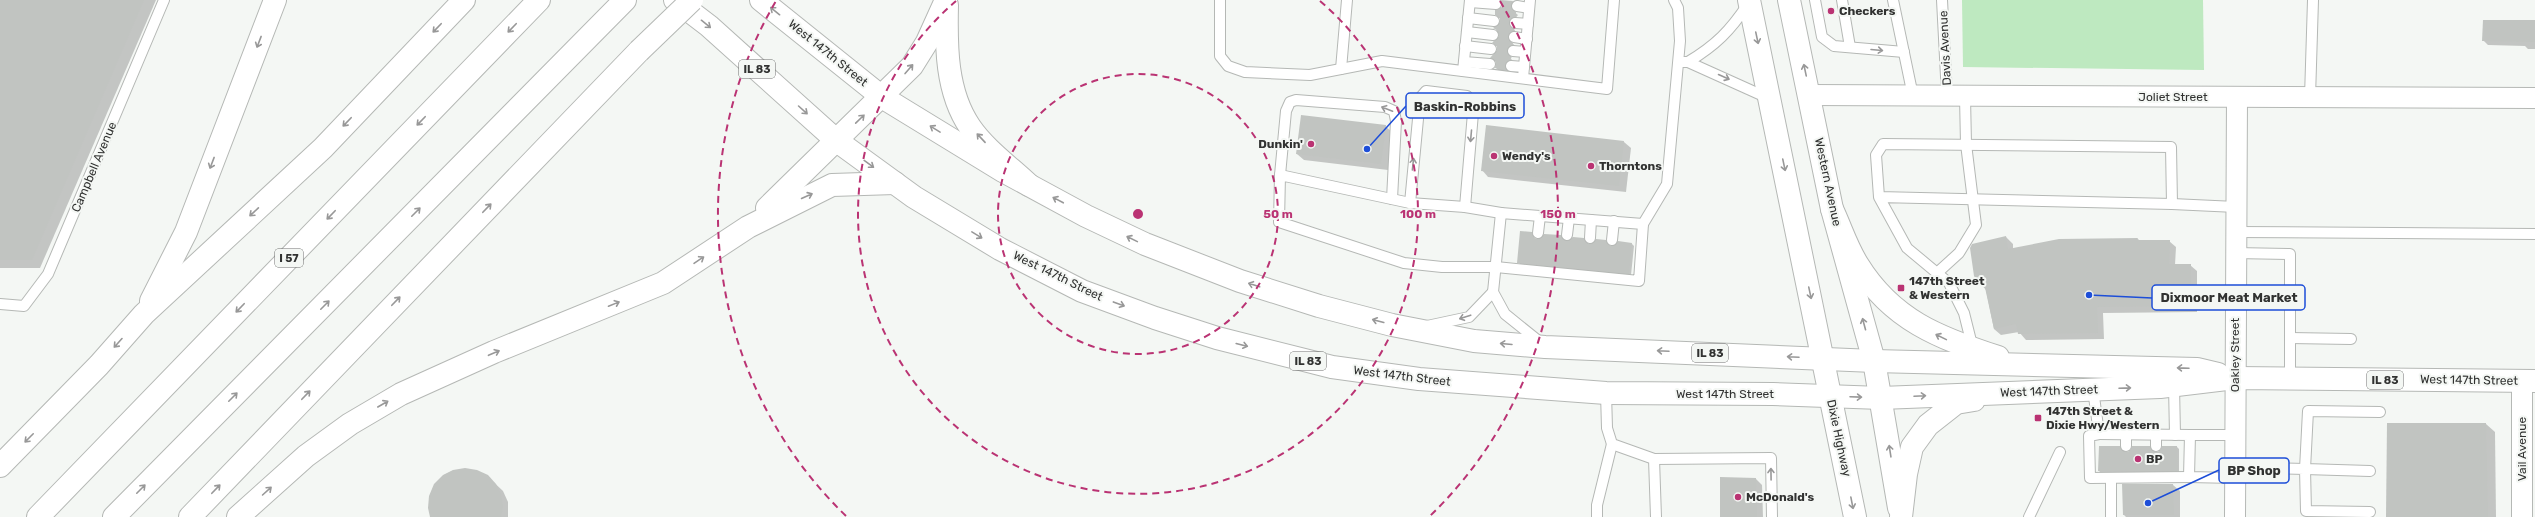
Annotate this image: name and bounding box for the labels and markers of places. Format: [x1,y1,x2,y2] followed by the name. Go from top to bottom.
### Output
[1839,4,1896,18] place label: Checkers
[1826,6,1836,16] marker: Checkers
[1406,93,1524,118] callout: Baskin-Robbins
[1258,137,1303,151] place label: Dunkin'
[1306,139,1316,149] marker: Dunkin'
[1502,149,1551,163] place label: Wendy's
[1489,151,1499,161] marker: Wendy's
[1599,159,1662,173] place label: Thorntons
[1586,161,1596,171] marker: Thorntons
[1131,207,1145,221] centre of rings
[1909,274,1985,302] place label: 147th Street & Western
[1896,283,1906,293] marker: 147th Street & Western
[2152,285,2305,310] callout: Dixmoor Meat Market
[2046,404,2160,432] place label: 147th Street & Dixie Hwy/Western
[2033,413,2043,423] marker: 147th Street & Dixie Hwy/Western
[2146,452,2163,466] place label: BP
[2133,454,2143,464] marker: BP
[2219,458,2289,483] callout: BP Shop
[1746,490,1814,504] place label: McDonald's
[1733,492,1743,502] marker: McDonald's

